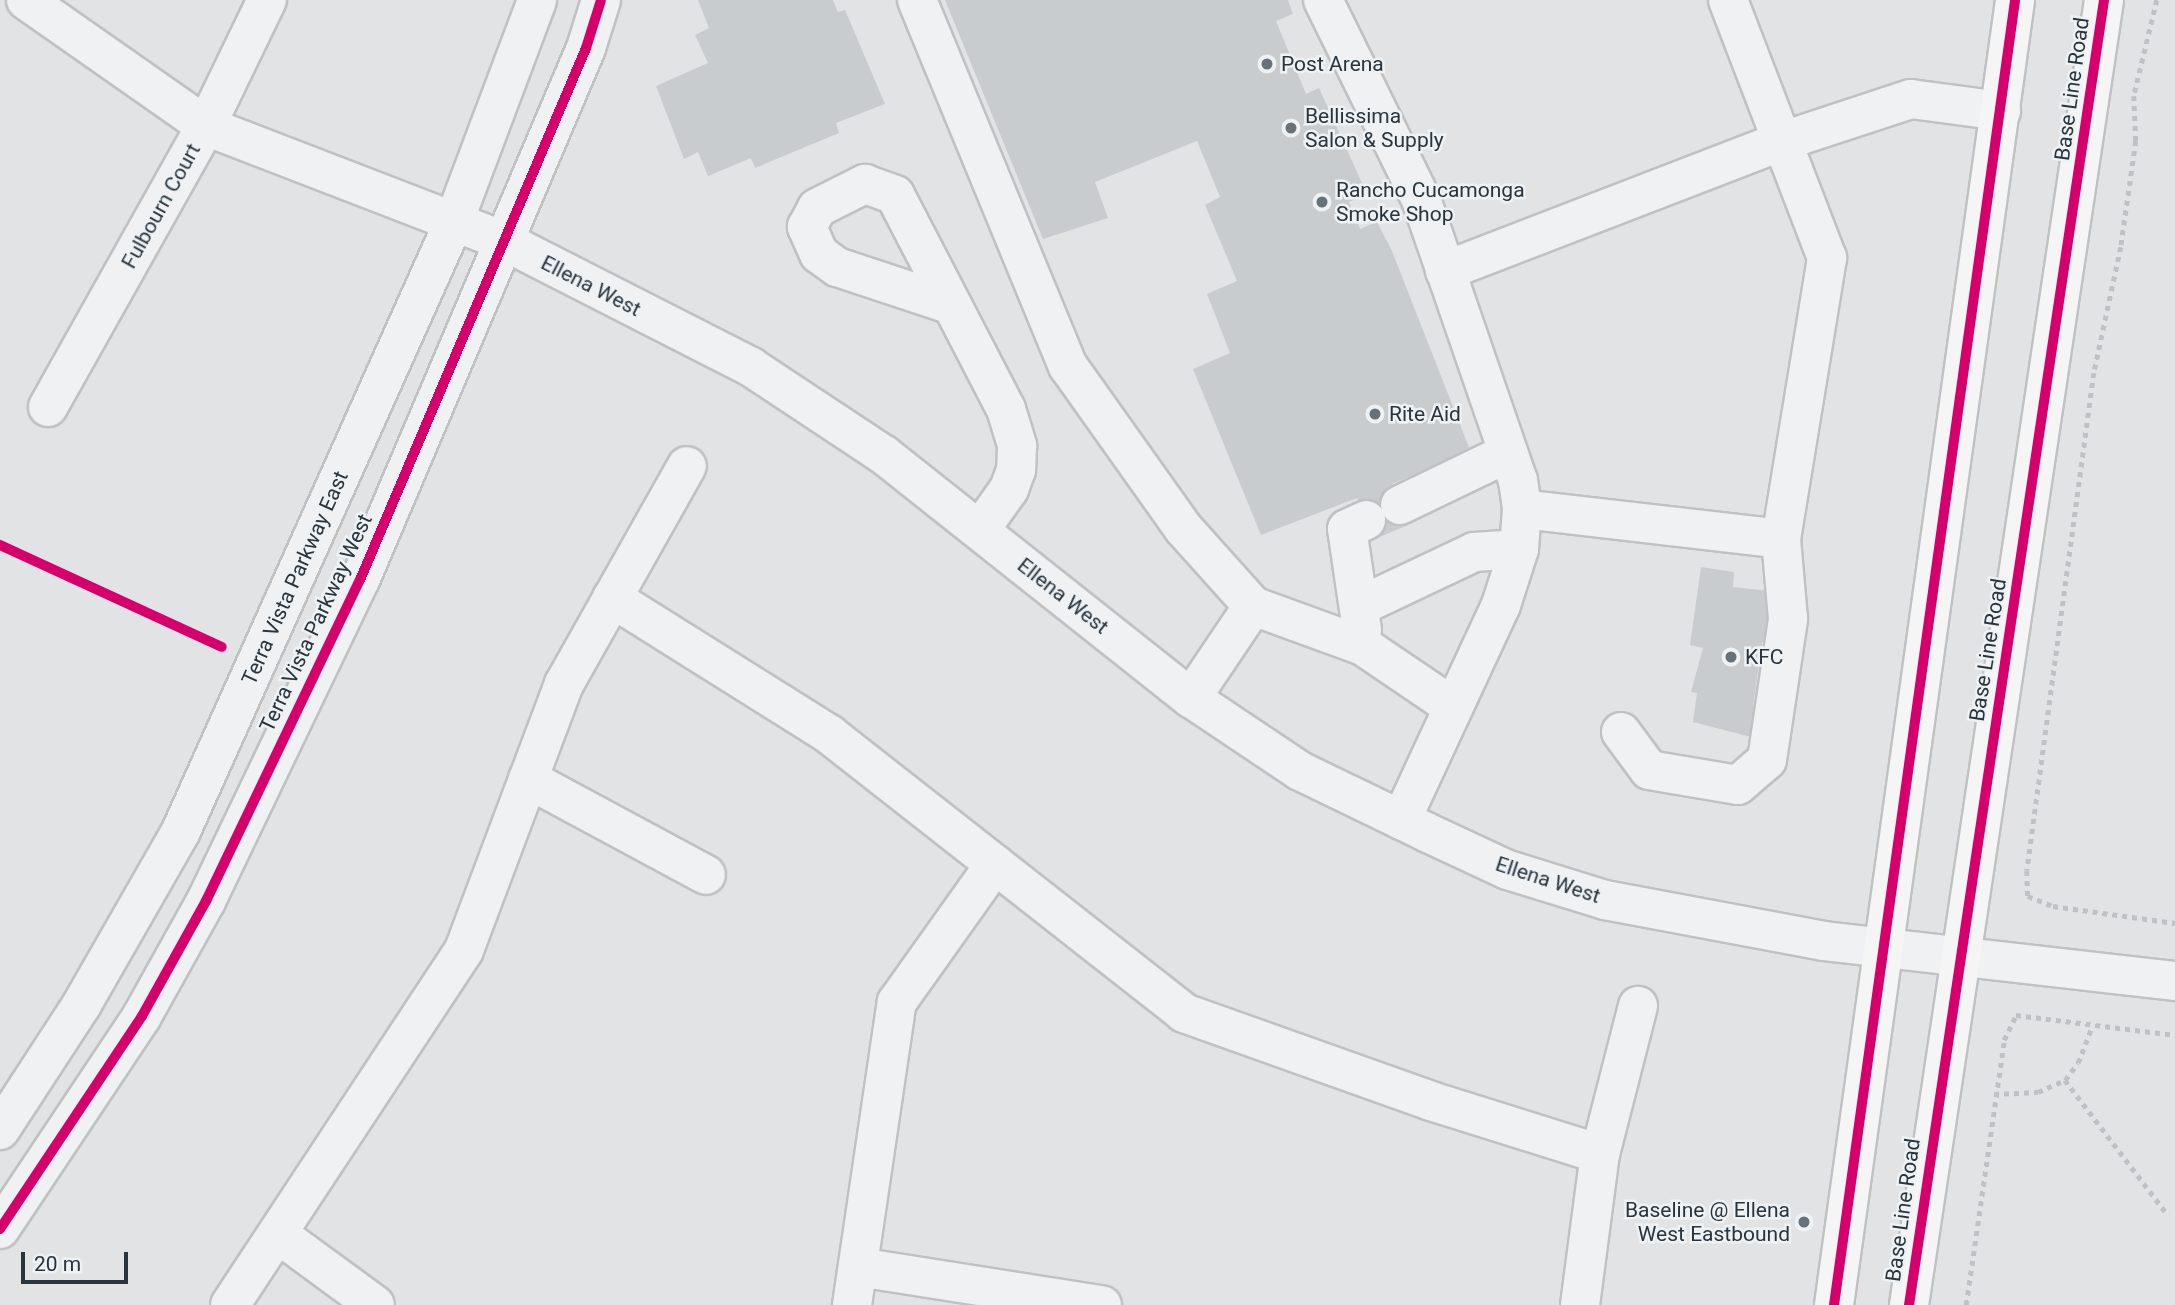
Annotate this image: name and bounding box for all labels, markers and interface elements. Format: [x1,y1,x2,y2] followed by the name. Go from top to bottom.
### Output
[2049,16,2095,162] street label: Base Line Road
[1281,51,1384,77] place label: Post Arena
[1259,56,1275,72] marker: Post Arena
[1305,103,1444,153] place label: Bellissima Salon & Supply
[1283,120,1299,136] marker: Bellissima Salon & Supply
[116,139,206,273] street label: Fulbourn Court
[1336,177,1525,227] place label: Rancho Cucamonga Smoke Shop
[1314,194,1330,210] marker: Rancho Cucamonga Smoke Shop
[537,250,645,322] street label: Ellena West
[1389,401,1461,427] place label: Rite Aid
[1367,406,1383,422] marker: Rite Aid
[236,467,354,689] street label: Terra Vista Parkway East
[254,510,378,736] street label: Terra Vista Parkway West
[1012,553,1114,639] street label: Ellena West
[1964,577,2012,723] street label: Base Line Road
[1745,644,1783,670] place label: KFC
[1723,649,1739,665] marker: KFC
[1492,851,1604,909] street label: Ellena West
[1880,1137,1926,1283] street label: Base Line Road
[1625,1197,1790,1247] place label: Baseline @ Ellena West Eastbound
[1796,1214,1812,1230] marker: Baseline @ Ellena West Eastbound
[24,1238,131,1282] scale bar
[34,1252,81,1276] text: 20 m

